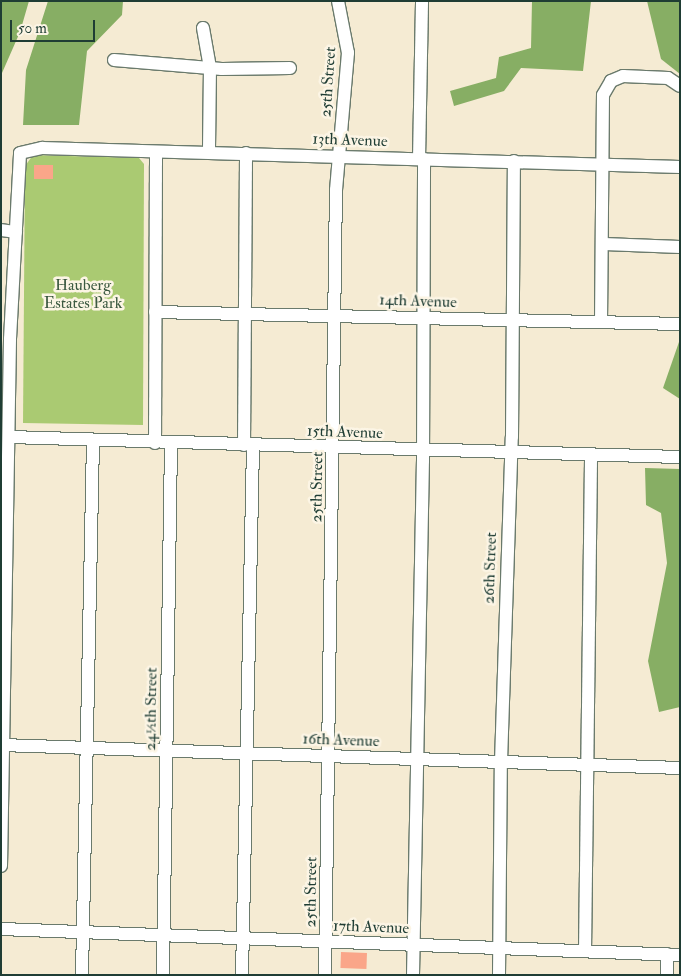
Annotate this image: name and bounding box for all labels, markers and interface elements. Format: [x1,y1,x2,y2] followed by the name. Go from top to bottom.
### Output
[12,10,98,42] scale bar
[18,19,47,38] text: 50 m
[316,46,340,118] street label: 25th Street
[312,129,388,151] street label: 13th Avenue
[44,275,122,313] park label: Hauberg Estates Park
[379,290,457,312] street label: 14th Avenue
[307,421,383,443] street label: 15th Avenue
[307,452,327,522] street label: 25th Street
[479,532,501,604] street label: 26th Street
[141,667,161,751] street label: 24½th Street
[302,729,380,751] street label: 16th Avenue
[301,857,321,927] street label: 25th Street
[333,916,409,938] street label: 17th Avenue

